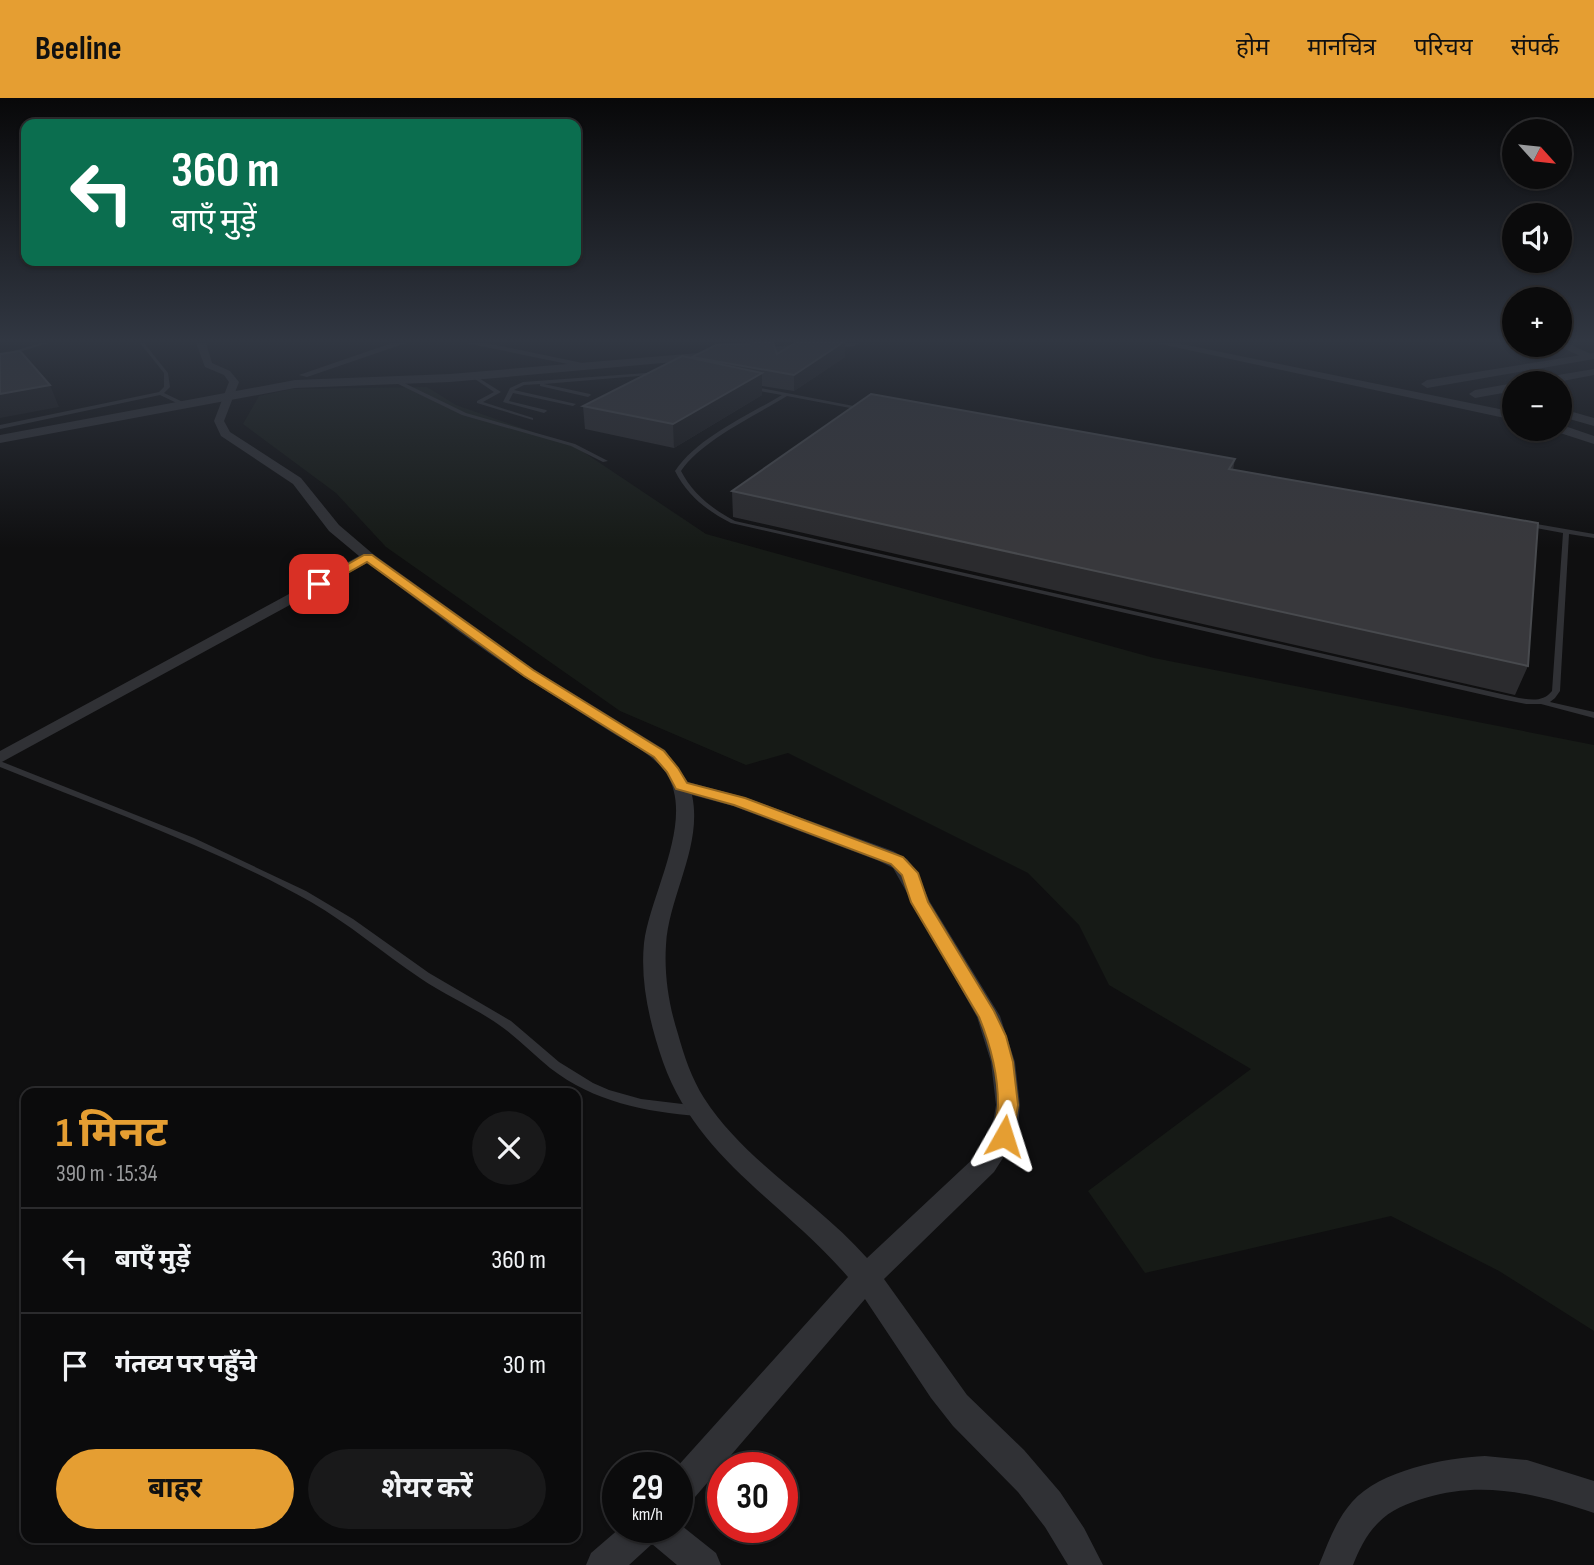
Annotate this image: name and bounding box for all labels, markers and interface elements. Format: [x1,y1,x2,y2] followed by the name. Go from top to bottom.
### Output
[35,29,122,69] text: Beeline
[1236,33,1269,62] text: होम
[1307,33,1376,62] text: मानचित्र
[1414,33,1473,62] text: परिचय
[1511,33,1559,62] text: संपर्क
[1502,119,1572,189] north arrow
[1502,119,1572,441] map controls
[171,142,279,201] text: 360 m
[56,147,147,238] icon: left
[171,202,257,241] text: बाएँ मुड़ें
[1502,203,1572,273] button: sound
[1502,287,1572,357] button: +
[1502,371,1572,441] button: −
[289,554,349,614] pin
[300,565,338,603] icon: arrive
[967,1099,1041,1173] position arrow
[56,1108,167,1159] text: 1 मिनट
[472,1111,546,1185] button: close
[56,1160,157,1188] text: 390 m · 15:34
[56,1242,94,1280] icon: left
[115,1244,190,1275] text: बाएँ मुड़ें
[491,1245,546,1276] text: 360 m
[56,1347,94,1385] icon: arrive
[115,1349,257,1380] text: गंतव्य पर पहुँचे
[503,1350,546,1381] text: 30 m
[56,1449,294,1529] button: बाहर
[308,1449,546,1529] button: शेयर करें
[707,1452,798,1543] speed limit sign: 30
[632,1467,663,1510] text: 29
[632,1504,663,1525] text: km/h

